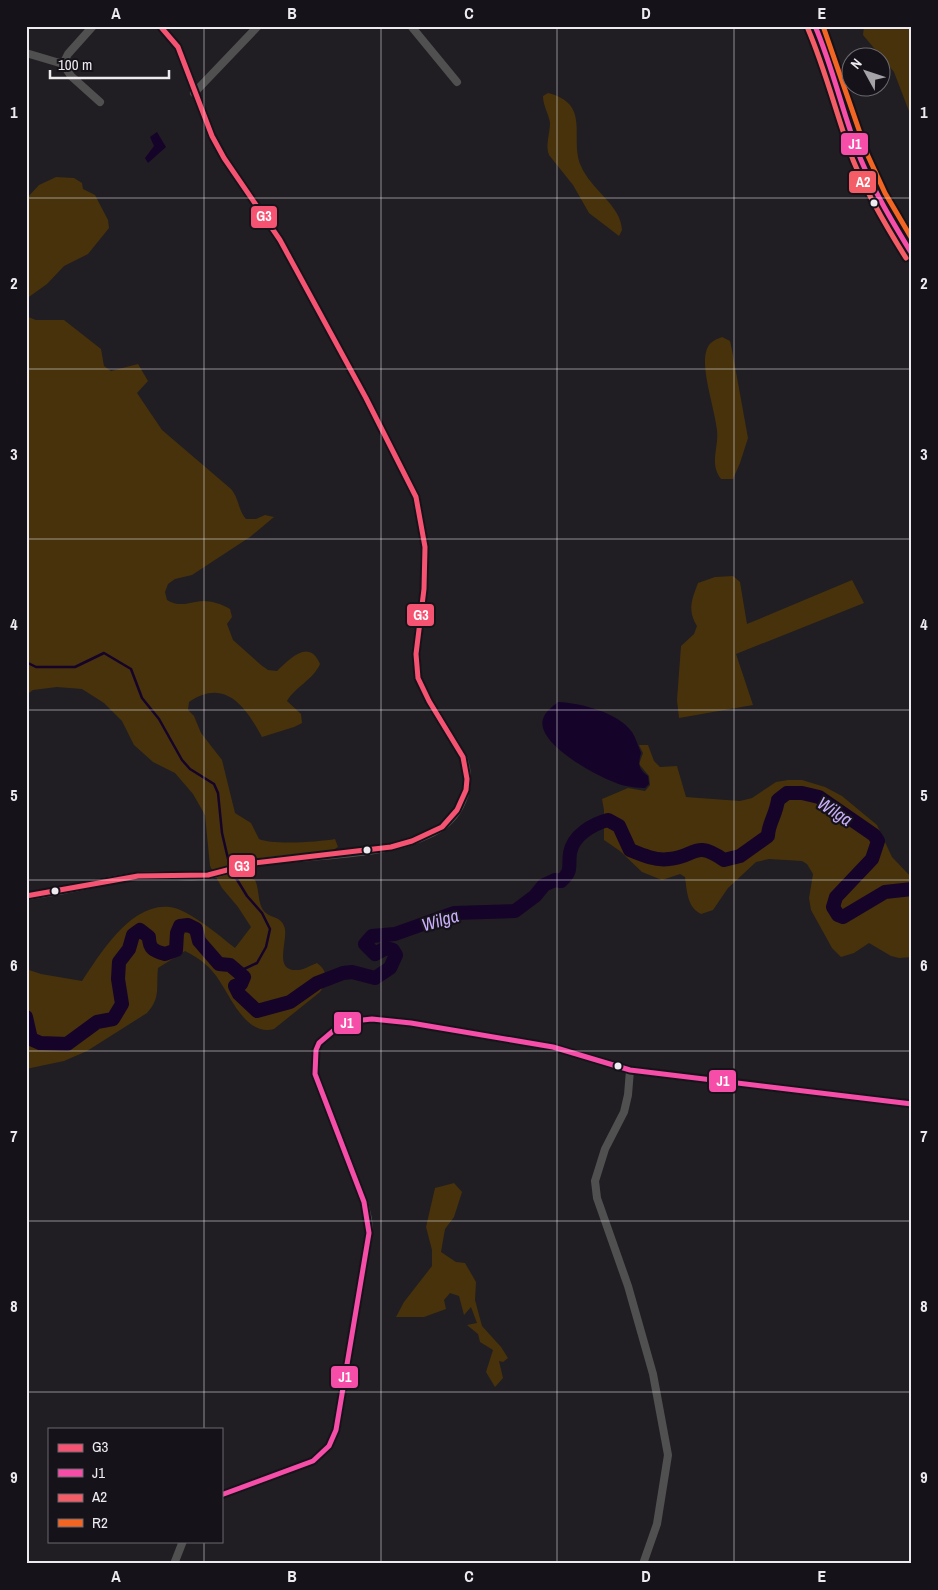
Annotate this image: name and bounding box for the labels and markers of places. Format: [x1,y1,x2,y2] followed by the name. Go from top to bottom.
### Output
[869,198,879,208] unlabelled marker
[362,845,372,855] unlabelled marker
[50,886,60,896] unlabelled marker
[613,1061,623,1071] unlabelled marker

